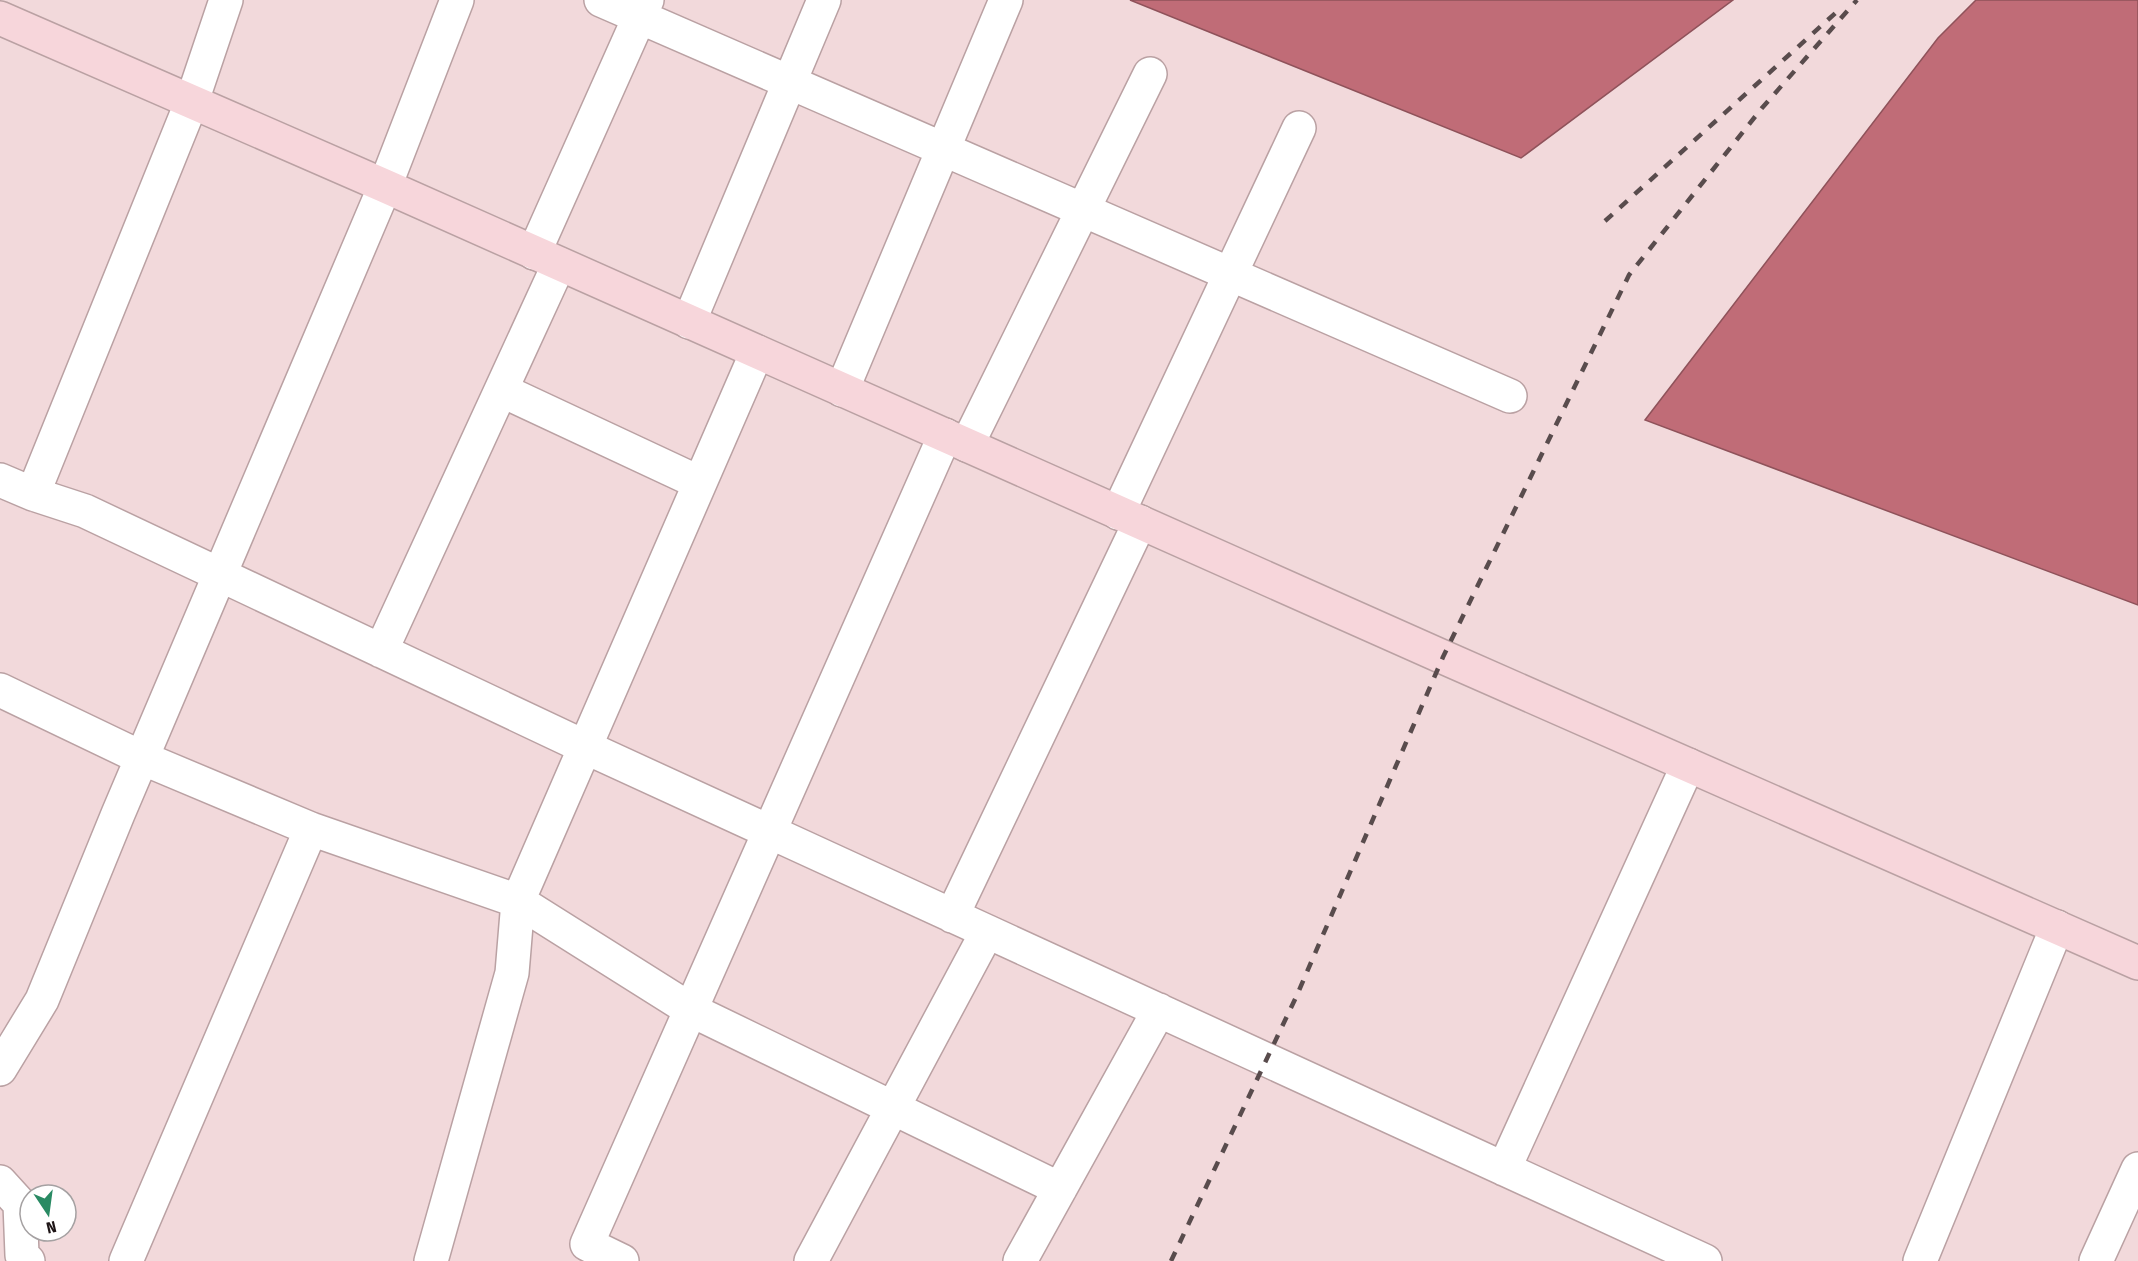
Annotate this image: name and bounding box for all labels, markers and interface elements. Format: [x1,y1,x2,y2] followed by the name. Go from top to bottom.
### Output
[18,1183,78,1243] north arrow
[44,1217,58,1237] text: N

